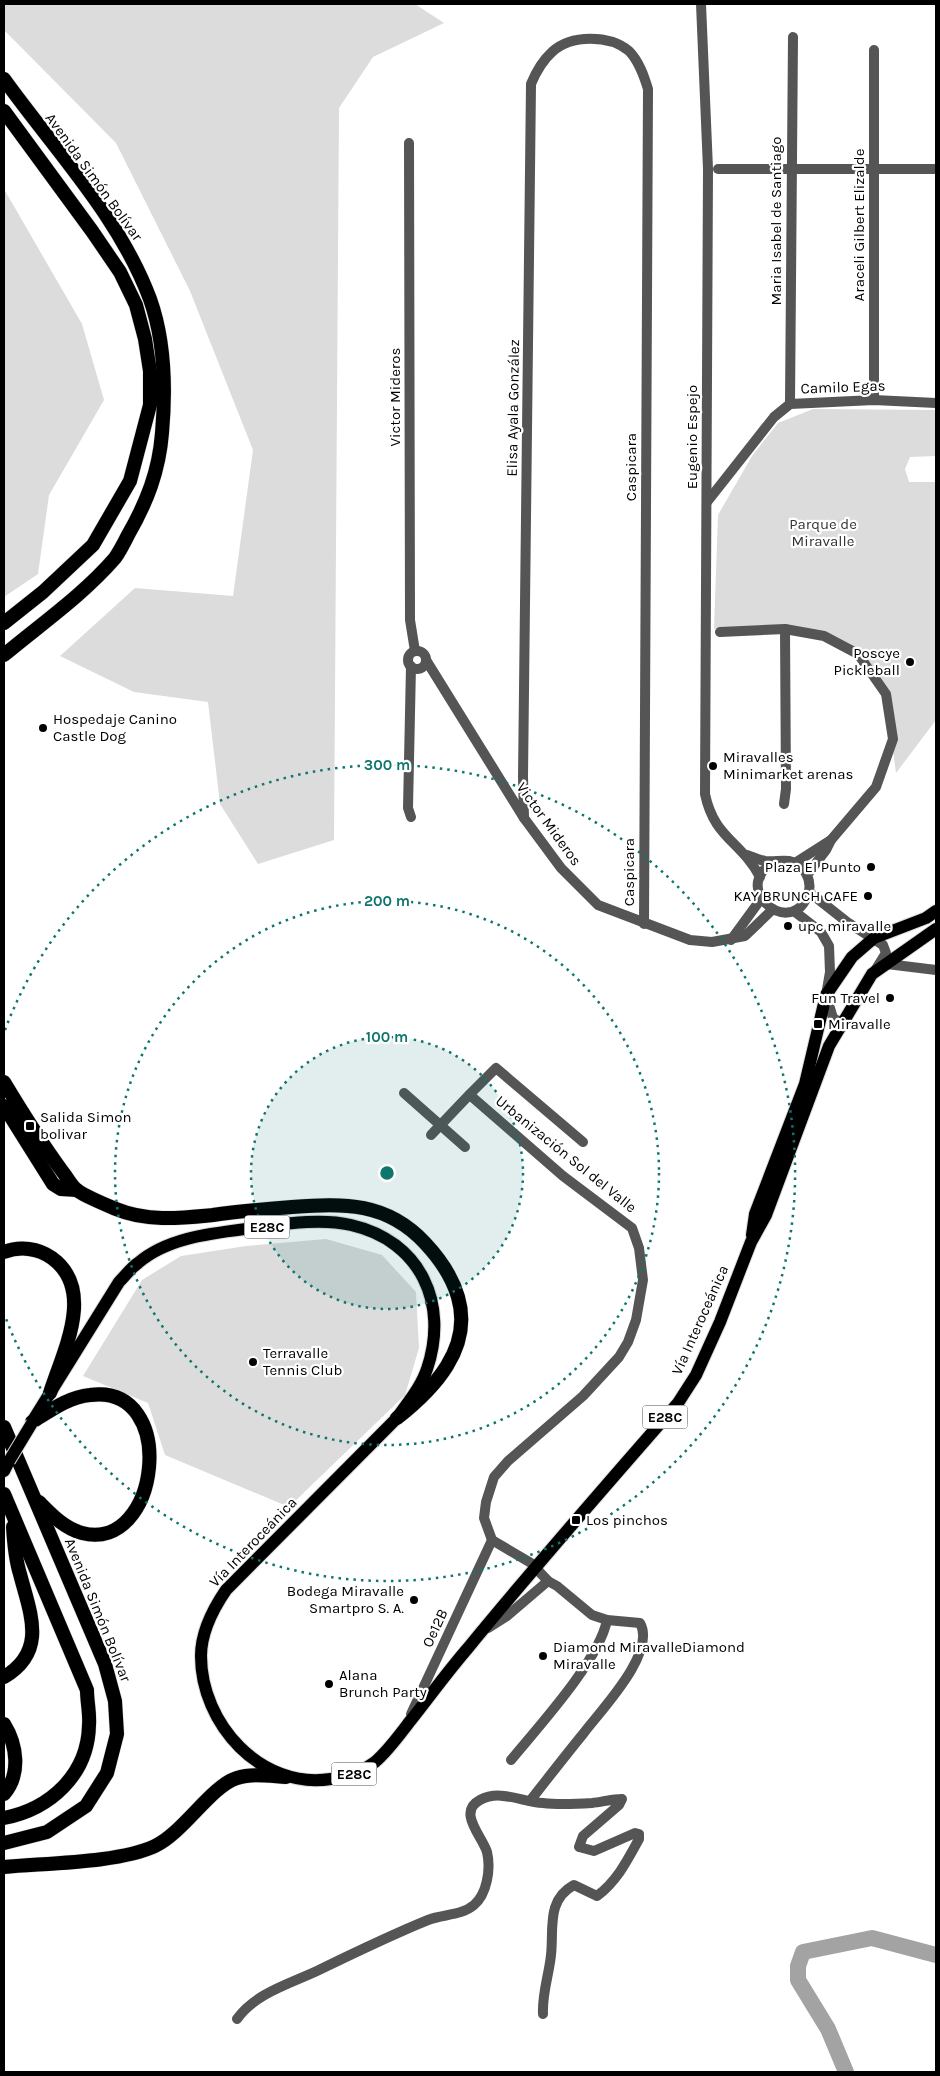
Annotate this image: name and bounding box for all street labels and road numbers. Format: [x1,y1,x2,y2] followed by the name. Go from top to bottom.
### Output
[42,110,147,245] street label: Avenida Simón Bolívar
[767,137,785,305] street label: Maria Isabel de Santiago
[850,149,868,301] street label: Araceli Gilbert Elizalde
[503,339,523,477] street label: Elisa Ayala González
[386,348,404,446] street label: Victor Mideros
[800,377,886,397] street label: Camilo Egas
[683,385,701,489] street label: Eugenio Espejo
[622,433,640,501] street label: Caspicara
[513,779,585,869] street label: Victor Mideros
[620,838,638,906] street label: Caspicara
[492,1092,640,1216] street label: Urbanización Sol del Valle
[244,1216,290,1238] road number: E28C
[668,1262,732,1378] street label: Vía Interoceánica
[642,1405,688,1428] road number: E28C
[205,1493,301,1591] street label: Vía Interoceánica
[61,1535,135,1685] street label: Avenida Simón Bolívar
[418,1606,452,1650] street label: Oe12B
[332,1762,376,1786] road number: E28C

